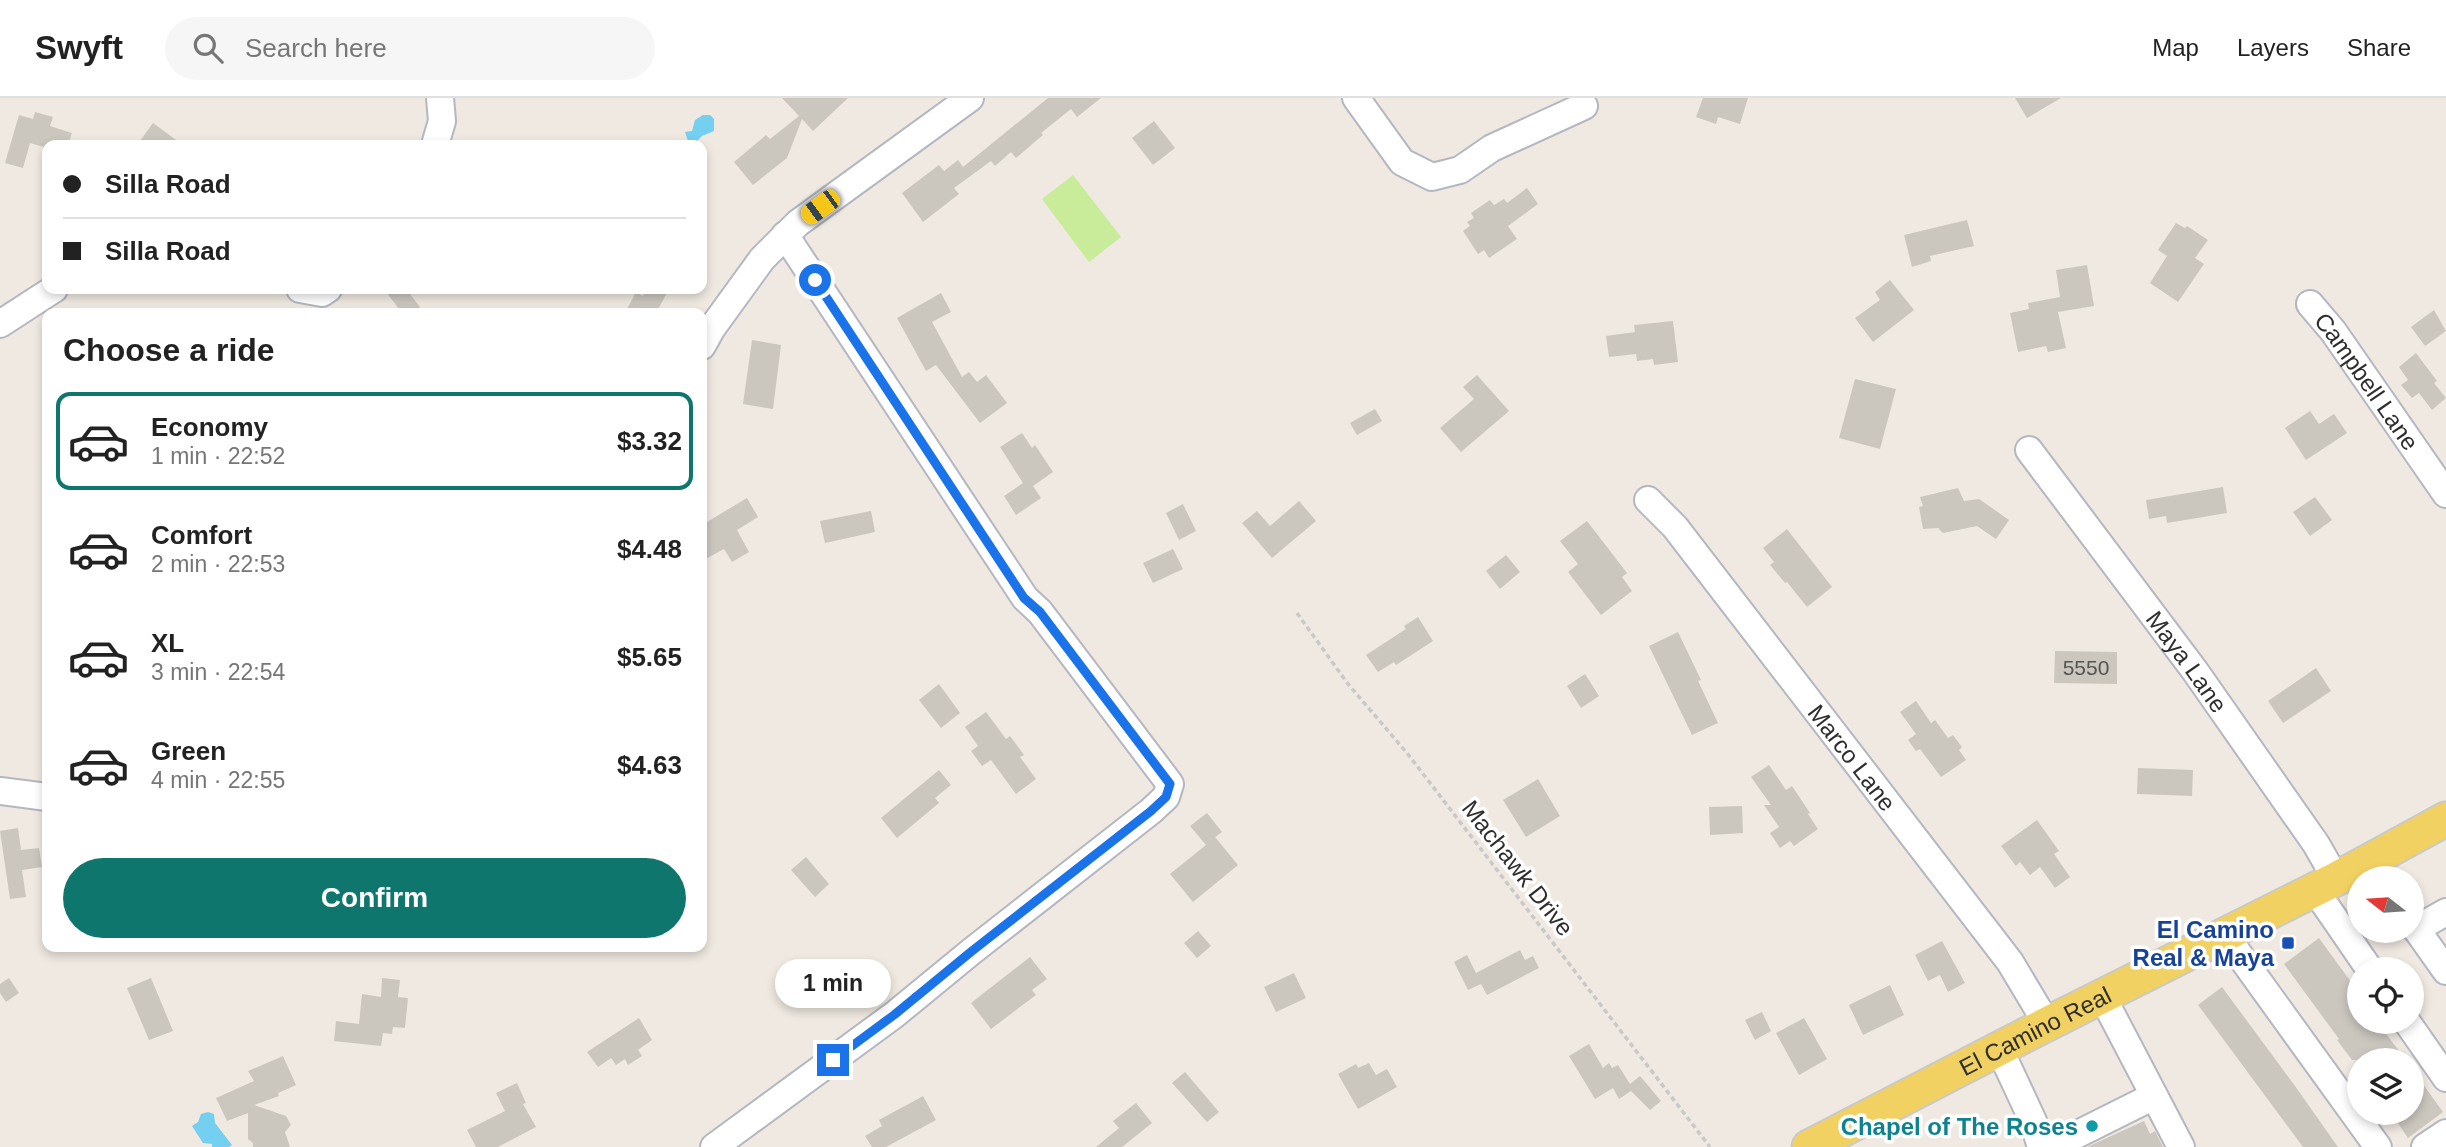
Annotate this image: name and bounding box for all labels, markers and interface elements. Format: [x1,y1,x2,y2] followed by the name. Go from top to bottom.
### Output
[165,17,655,80] search box
[35,29,123,66] text: Swyft
[189,29,227,67] icon: search
[245,33,387,63] text: Search here
[2152,34,2199,61] text: Map
[2237,34,2309,61] text: Layers
[2347,34,2411,61] text: Share
[105,169,231,199] text: Silla Road
[797,186,844,228] car
[105,236,231,266] text: Silla Road
[799,264,831,296] route start
[2310,307,2425,455] street label: Campbell Lane
[63,332,275,368] text: Choose a ride
[67,410,130,473] icon: car
[151,412,268,442] text: Economy
[617,426,682,456] text: $3.32
[151,443,285,469] text: 1 min · 22:52
[67,518,130,581] icon: car
[151,520,252,550] text: Comfort
[617,534,682,564] text: $4.48
[151,551,285,577] text: 2 min · 22:53
[2141,605,2233,717] street label: Maya Lane
[67,626,130,689] icon: car
[151,628,184,658] text: XL
[617,642,682,672] text: $5.65
[2063,656,2109,679] house number: 5550
[151,659,285,685] text: 3 min · 22:54
[1803,699,1902,816] street label: Marco Lane
[67,734,130,797] icon: car
[151,736,226,766] text: Green
[617,750,682,780] text: $4.63
[151,767,285,793] text: 4 min · 22:55
[1457,795,1579,941] street label: Machawk Drive
[63,858,686,938] button: Confirm
[2347,866,2424,943] north arrow
[2347,866,2424,1125] map controls
[2133,916,2275,971] place label: El Camino Real & Maya
[2280,935,2296,951] marker: El Camino Real & Maya
[2347,957,2424,1034] button: locate
[775,958,891,1007] callout: 1 min
[803,970,863,996] text: 1 min
[1954,981,2115,1081] street label: El Camino Real
[817,1044,849,1076] route end
[2347,1048,2424,1125] button: layers
[1841,1113,2078,1140] place label: Chapel of The Roses
[2084,1118,2100,1134] marker: Chapel of The Roses

